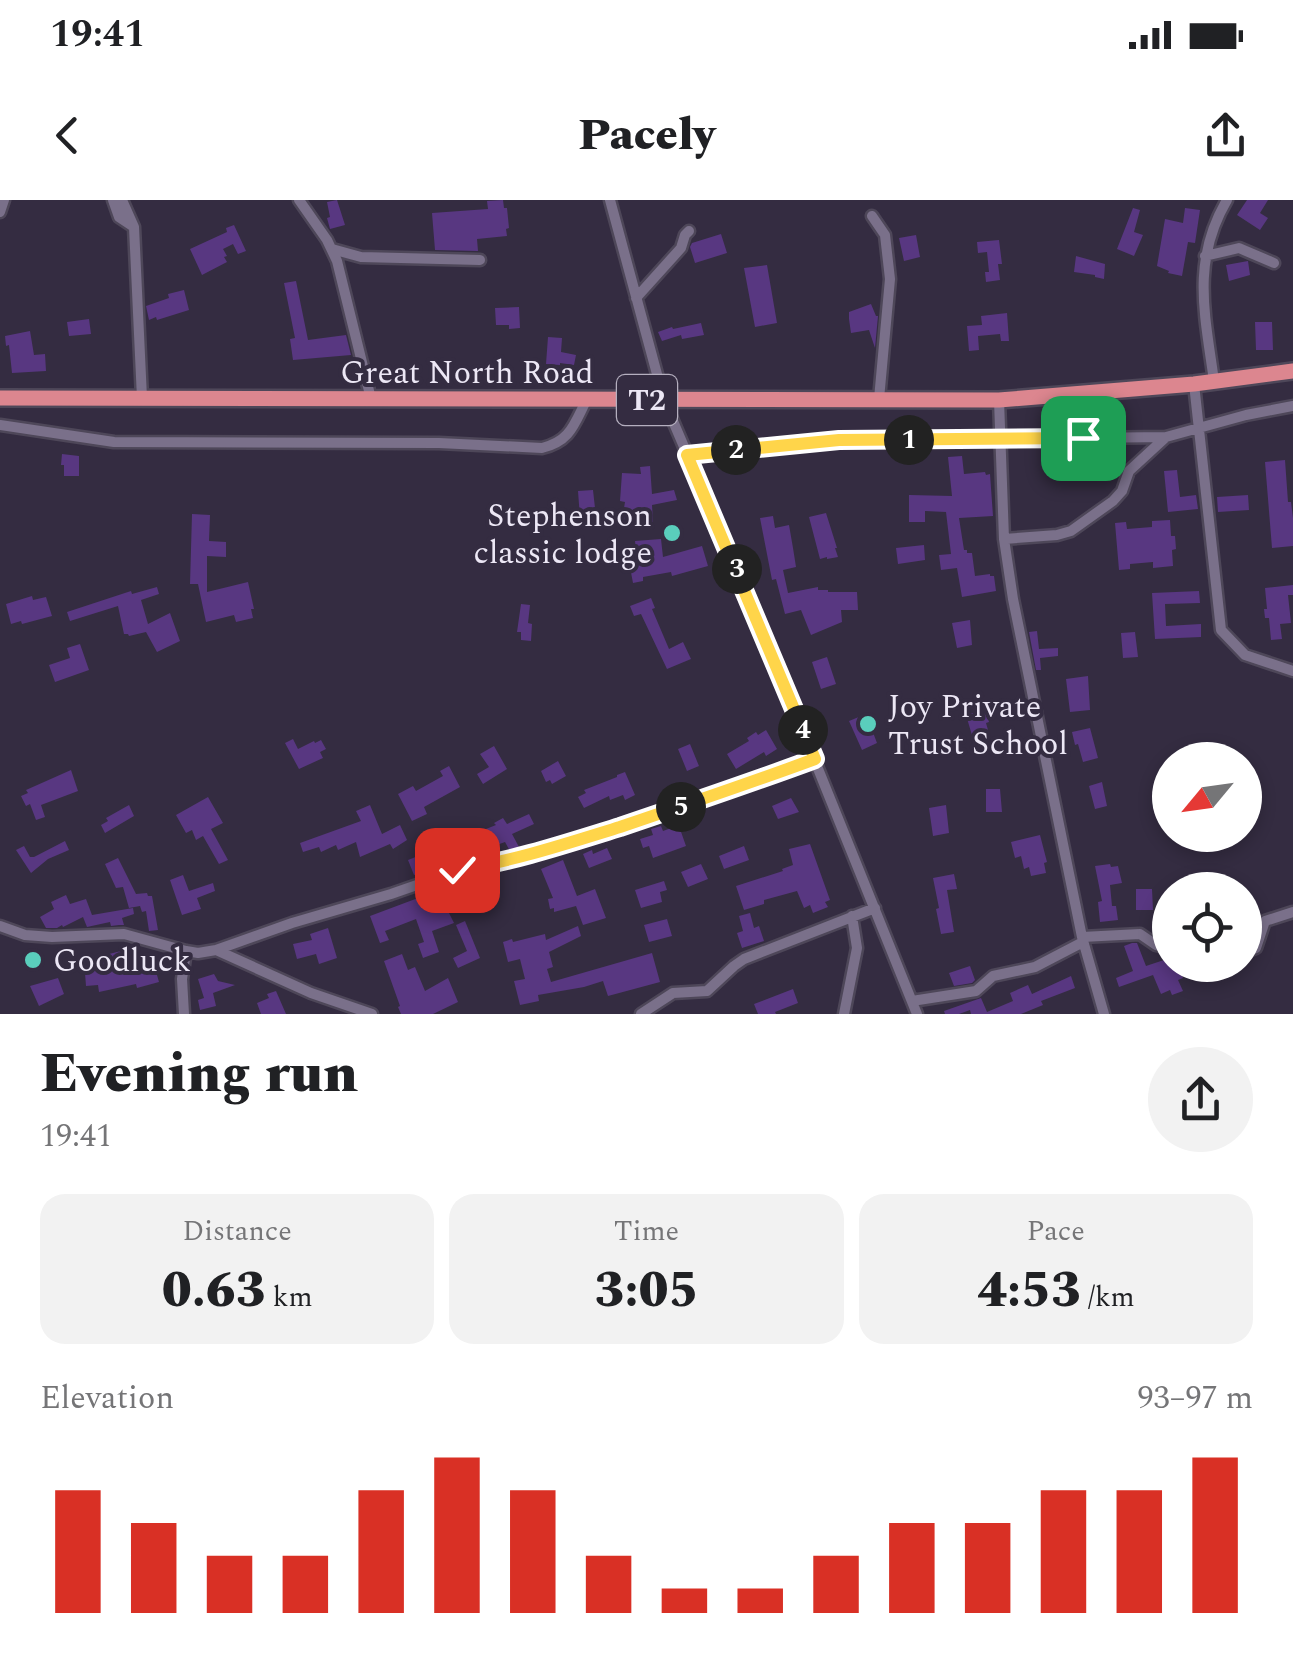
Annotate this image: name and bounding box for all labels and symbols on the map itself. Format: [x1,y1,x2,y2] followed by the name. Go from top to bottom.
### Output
[340,349,594,398] street label: Great North Road
[617,375,677,425] road number: T2
[1041,396,1126,481] pin
[884,415,934,465] pin: 1
[711,425,761,475] pin: 2
[474,492,652,578] place label: Stephenson classic lodge
[661,522,683,544] marker: Stephenson classic lodge
[712,544,762,594] pin: 3
[888,683,1068,769] place label: Joy Private Trust School
[778,705,828,755] pin: 4
[857,713,879,735] marker: Joy Private Trust School
[1152,742,1262,852] north arrow
[656,782,706,832] pin: 5
[415,828,500,913] pin
[53,937,191,986] place label: Goodluck
[22,949,44,971] marker: Goodluck

